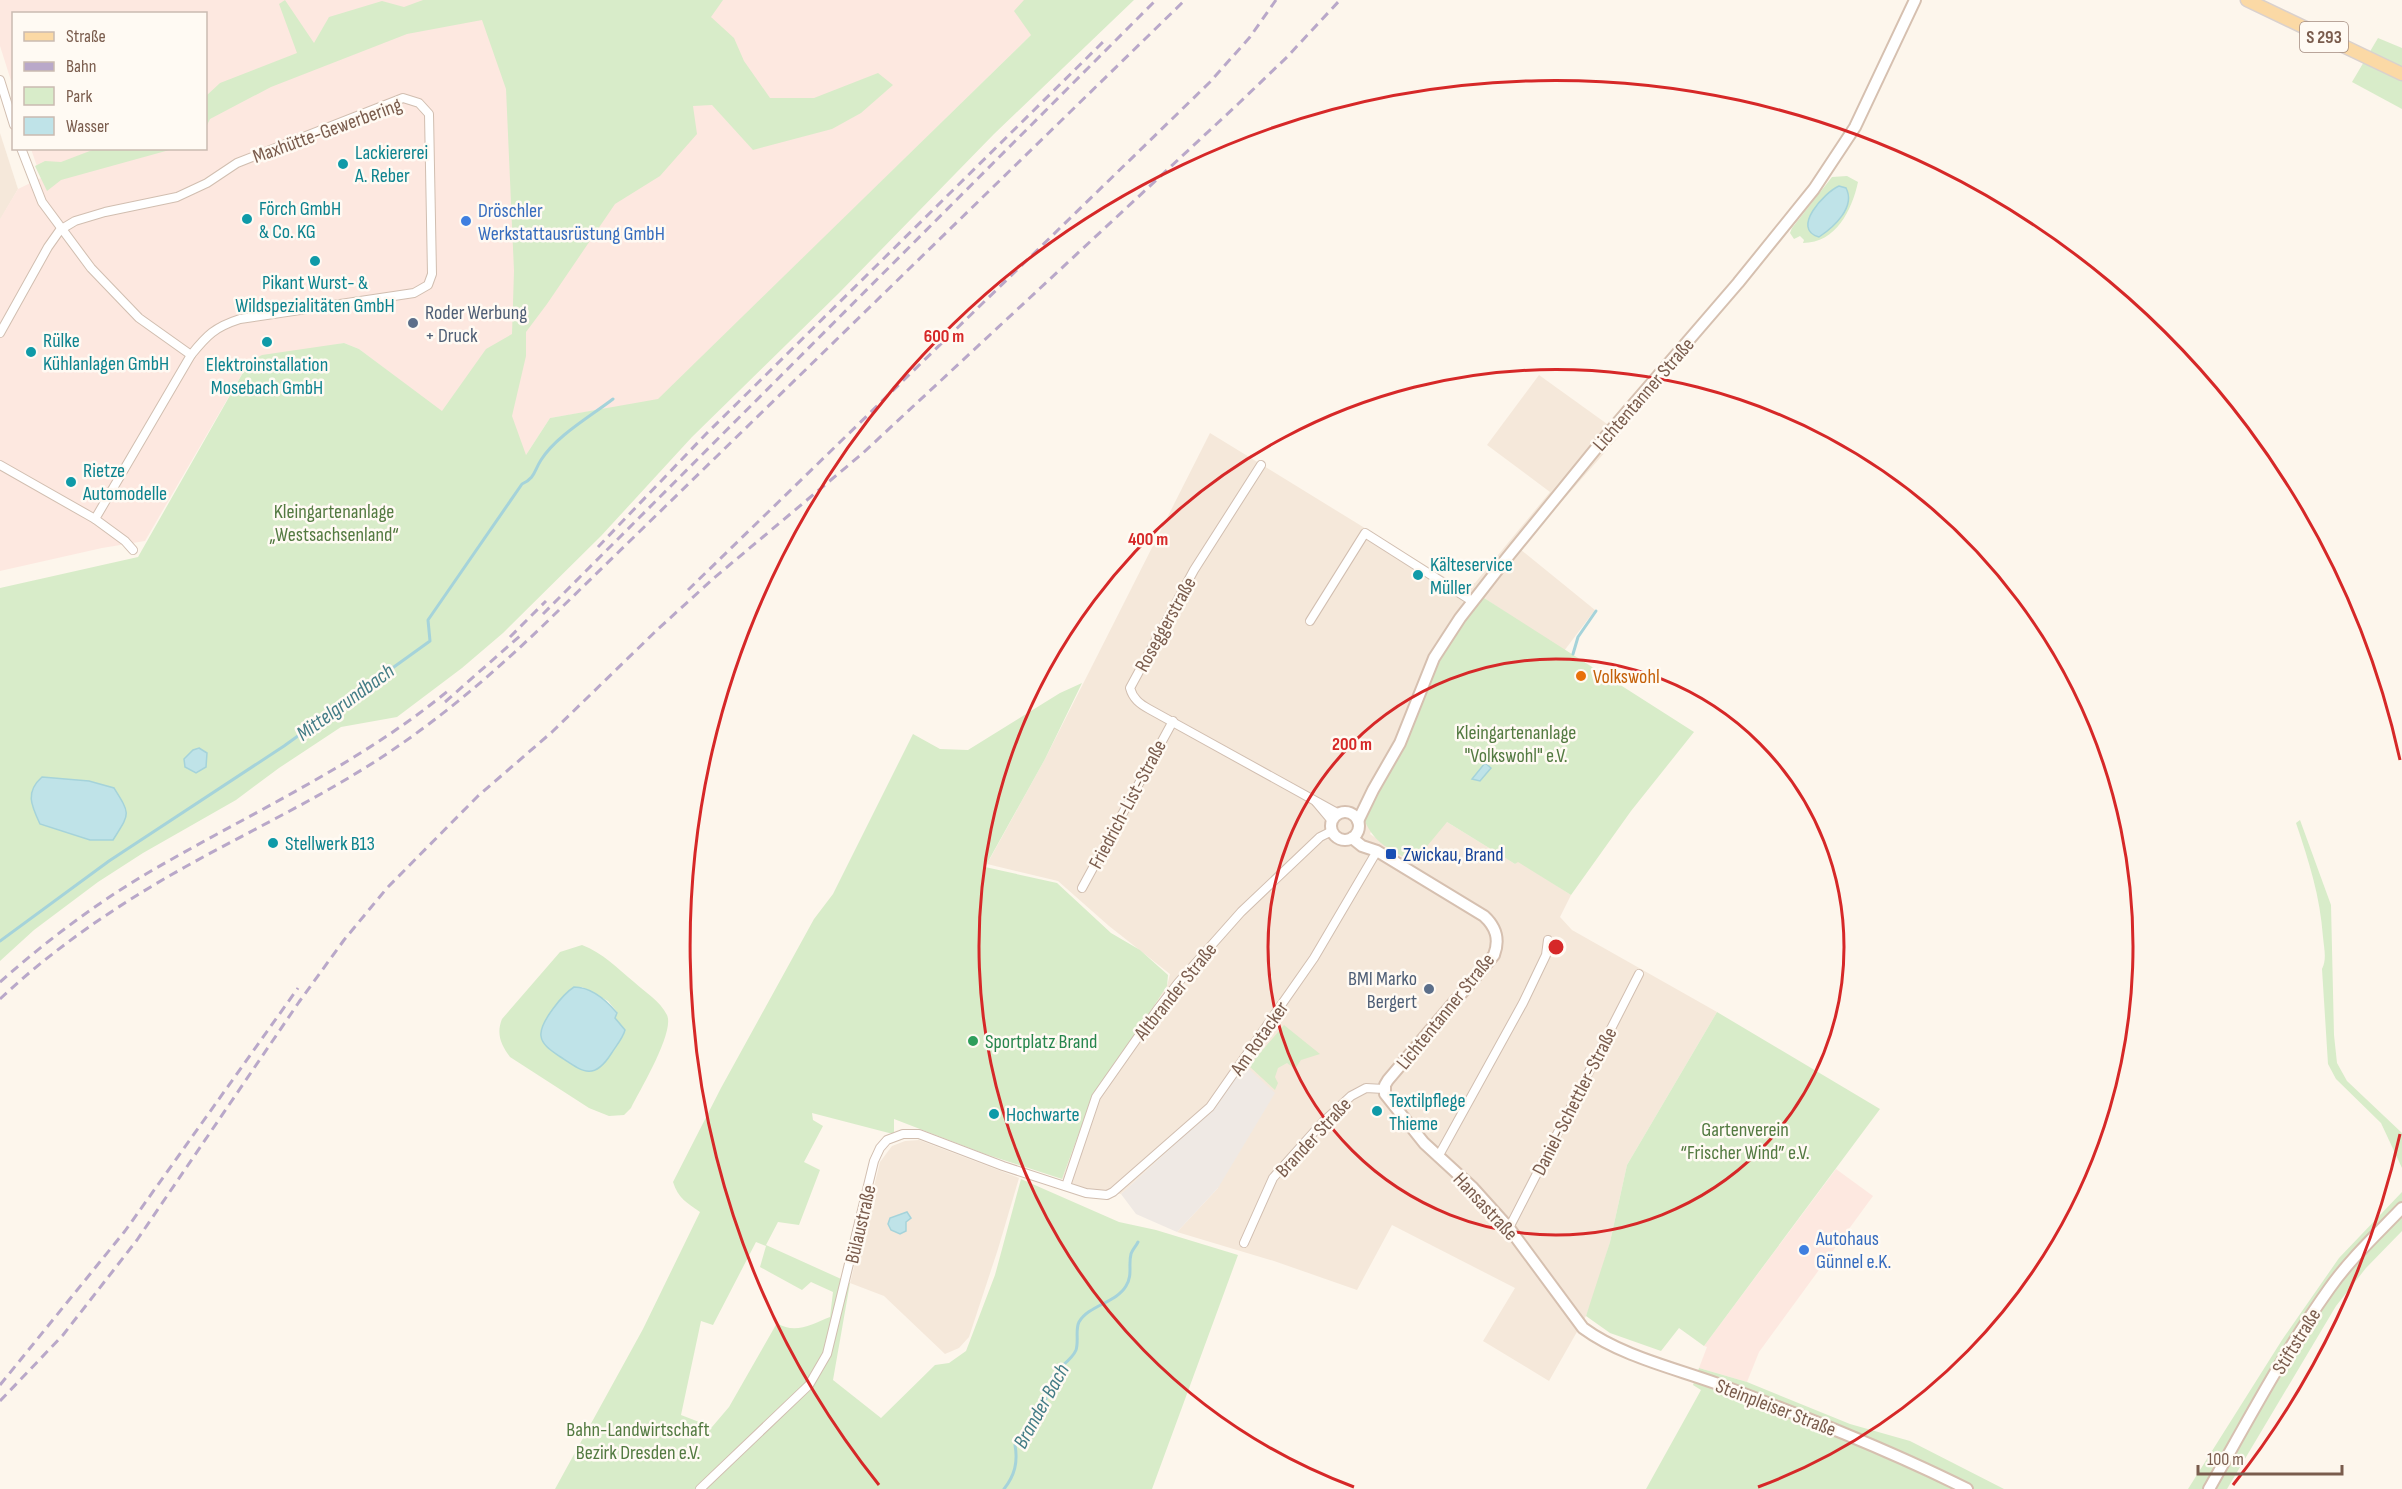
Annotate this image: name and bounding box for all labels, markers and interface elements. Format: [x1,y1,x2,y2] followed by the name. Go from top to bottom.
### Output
[12,12,207,150] legend
[2300,22,2348,52] road number: S 293
[66,26,106,47] text: Straße
[66,56,96,77] text: Bahn
[66,86,92,107] text: Park
[250,93,405,169] street label: Maxhütte-Gewerbering
[66,116,109,137] text: Wasser
[354,141,428,188] place label: Lackiererei A. Reber
[336,157,350,171] marker: Lackiererei A. Reber
[259,197,341,244] place label: Förch GmbH & Co. KG
[478,199,665,246] place label: Dröschler Werkstattausrüstung GmbH
[240,212,254,226] marker: Förch GmbH & Co. KG
[459,214,473,228] marker: Dröschler Werkstattausrüstung GmbH
[308,254,322,268] marker: Pikant Wurst- & Wildspezialitäten GmbH
[235,271,395,318] place label: Pikant Wurst- & Wildspezialitäten GmbH
[425,301,527,348] place label: Roder Werbung + Druck
[406,316,420,330] marker: Roder Werbung + Druck
[924,326,964,347] text: 600 m
[43,329,169,376] place label: Rülke Kühlanlagen GmbH
[1588,333,1700,456] street label: Lichtentanner Straße
[260,335,274,349] marker: Elektroinstallation Mosebach GmbH
[24,345,38,359] marker: Rülke Kühlanlagen GmbH
[206,353,328,400] place label: Elektroinstallation Mosebach GmbH
[82,459,167,506] place label: Rietze Automodelle
[64,475,78,489] marker: Rietze Automodelle
[269,500,399,547] park label: Kleingartenanlage „Westsachsenland“
[1128,529,1168,550] text: 400 m
[1430,553,1513,600] place label: Kälteservice Müller
[1411,568,1425,582] marker: Kälteservice Müller
[1130,573,1202,676] street label: Roseggerstraße
[291,658,399,746] water label: Mittelgrundbach
[1593,665,1660,689] place label: Volkswohl
[1574,669,1588,683] marker: Volkswohl
[1456,721,1576,768] park label: Kleingartenanlage "Volkswohl" e.V.
[1332,734,1372,755] text: 200 m
[1084,736,1172,873] street label: Friedrich-List-Straße
[285,832,375,856] place label: Stellwerk B13
[266,836,280,850] marker: Stellwerk B13
[1403,843,1504,867] place label: Zwickau, Brand
[1384,847,1398,861] marker: Zwickau, Brand
[1546,937,1566,957] centre of rings
[1129,938,1222,1046] street label: Altbrander Straße
[1392,949,1500,1075] street label: Lichtentanner Straße
[1348,967,1417,1014] place label: BMI Marko Bergert
[1422,982,1436,996] marker: BMI Marko Bergert
[1225,997,1294,1081] street label: Am Rotacker
[1527,1024,1623,1179] street label: Daniel-Schettler-Straße
[985,1030,1097,1054] place label: Sportplatz Brand
[966,1034,980,1048] marker: Sportplatz Brand
[1389,1089,1466,1136] place label: Textilpflege Thieme
[1271,1093,1357,1182] street label: Brander Straße
[1006,1103,1080,1127] place label: Hochwarte
[1370,1104,1384,1118] marker: Textilpflege Thieme
[987,1107,1001,1121] marker: Hochwarte
[1681,1118,1809,1165] park label: Gartenverein “Frischer Wind” e.V.
[1448,1168,1523,1246] street label: Hansastraße
[840,1183,882,1266] street label: Bülaustraße
[1815,1227,1891,1274] place label: Autohaus Günnel e.K.
[1797,1243,1811,1257] marker: Autohaus Günnel e.K.
[2267,1304,2326,1379] street label: Stiftstraße
[1008,1359,1075,1453] water label: Brander Bach
[1712,1374,1839,1442] street label: Steinpleiser Straße
[566,1418,710,1465] park label: Bahn-Landwirtschaft Bezirk Dresden e.V.
[2198,1438,2342,1476] scale bar
[2207,1449,2244,1470] text: 100 m

